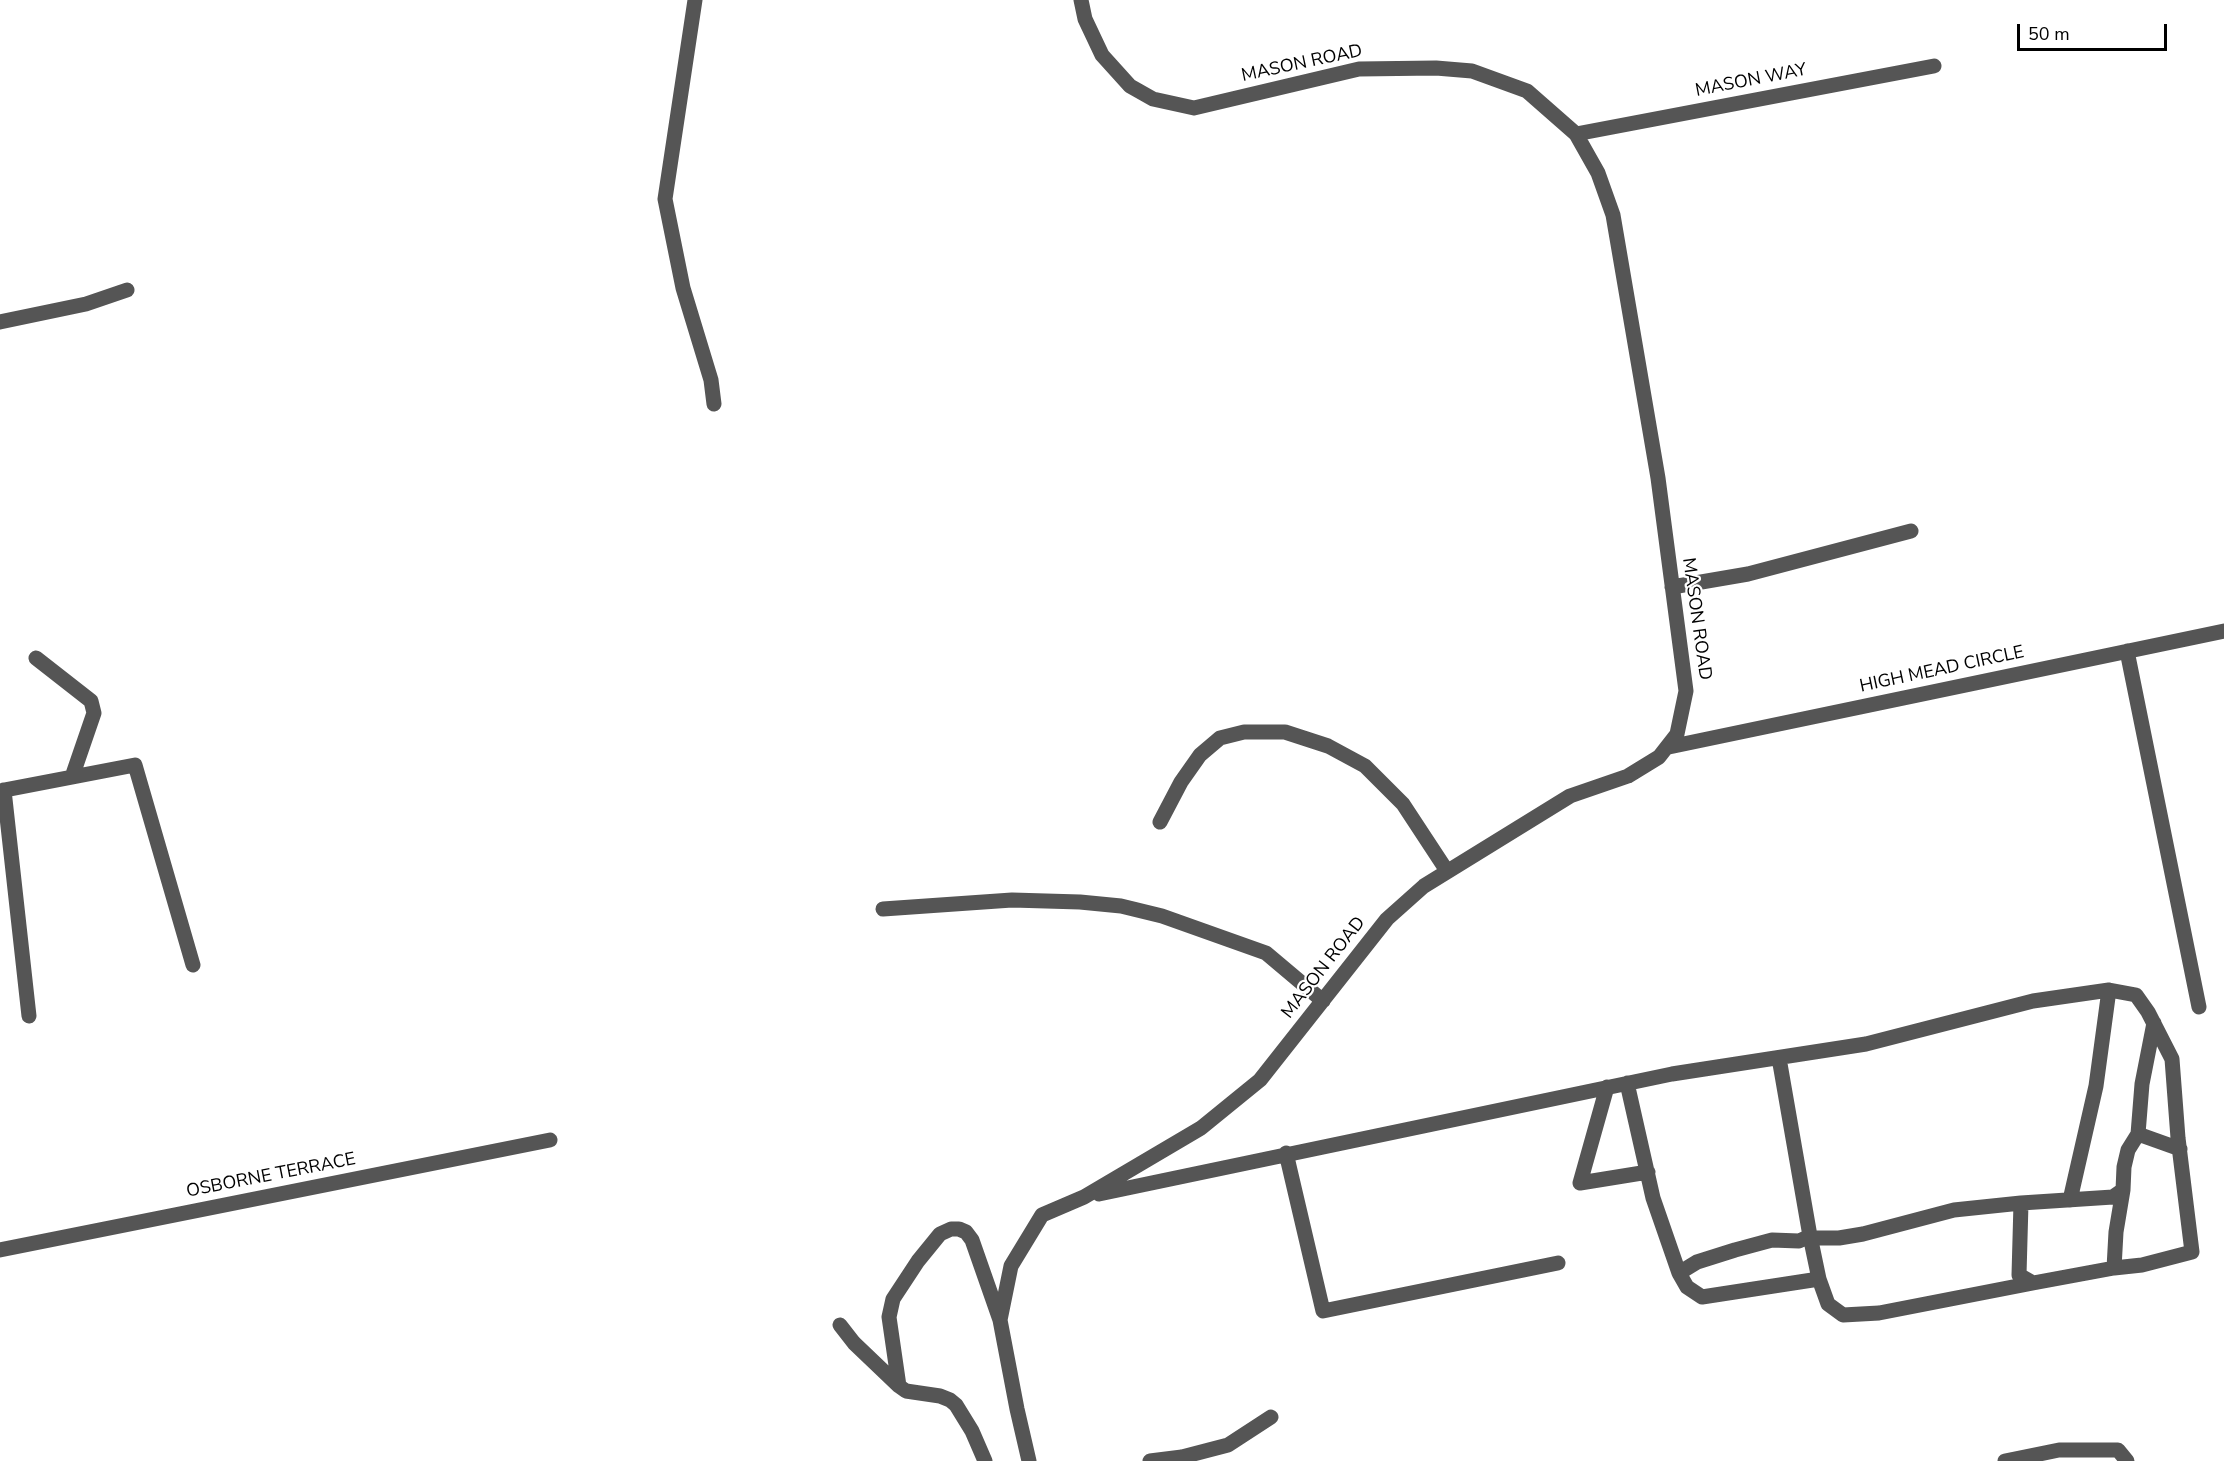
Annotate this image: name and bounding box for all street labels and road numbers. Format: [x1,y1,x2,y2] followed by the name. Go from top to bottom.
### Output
[1239,41,1365,87] street label: MASON ROAD
[1694,60,1808,102] street label: MASON WAY
[1677,556,1715,682] street label: MASON ROAD
[1858,642,2026,698] street label: HIGH MEAD CIRCLE
[1278,913,1370,1023] street label: MASON ROAD
[184,1149,358,1203] street label: OSBORNE TERRACE

